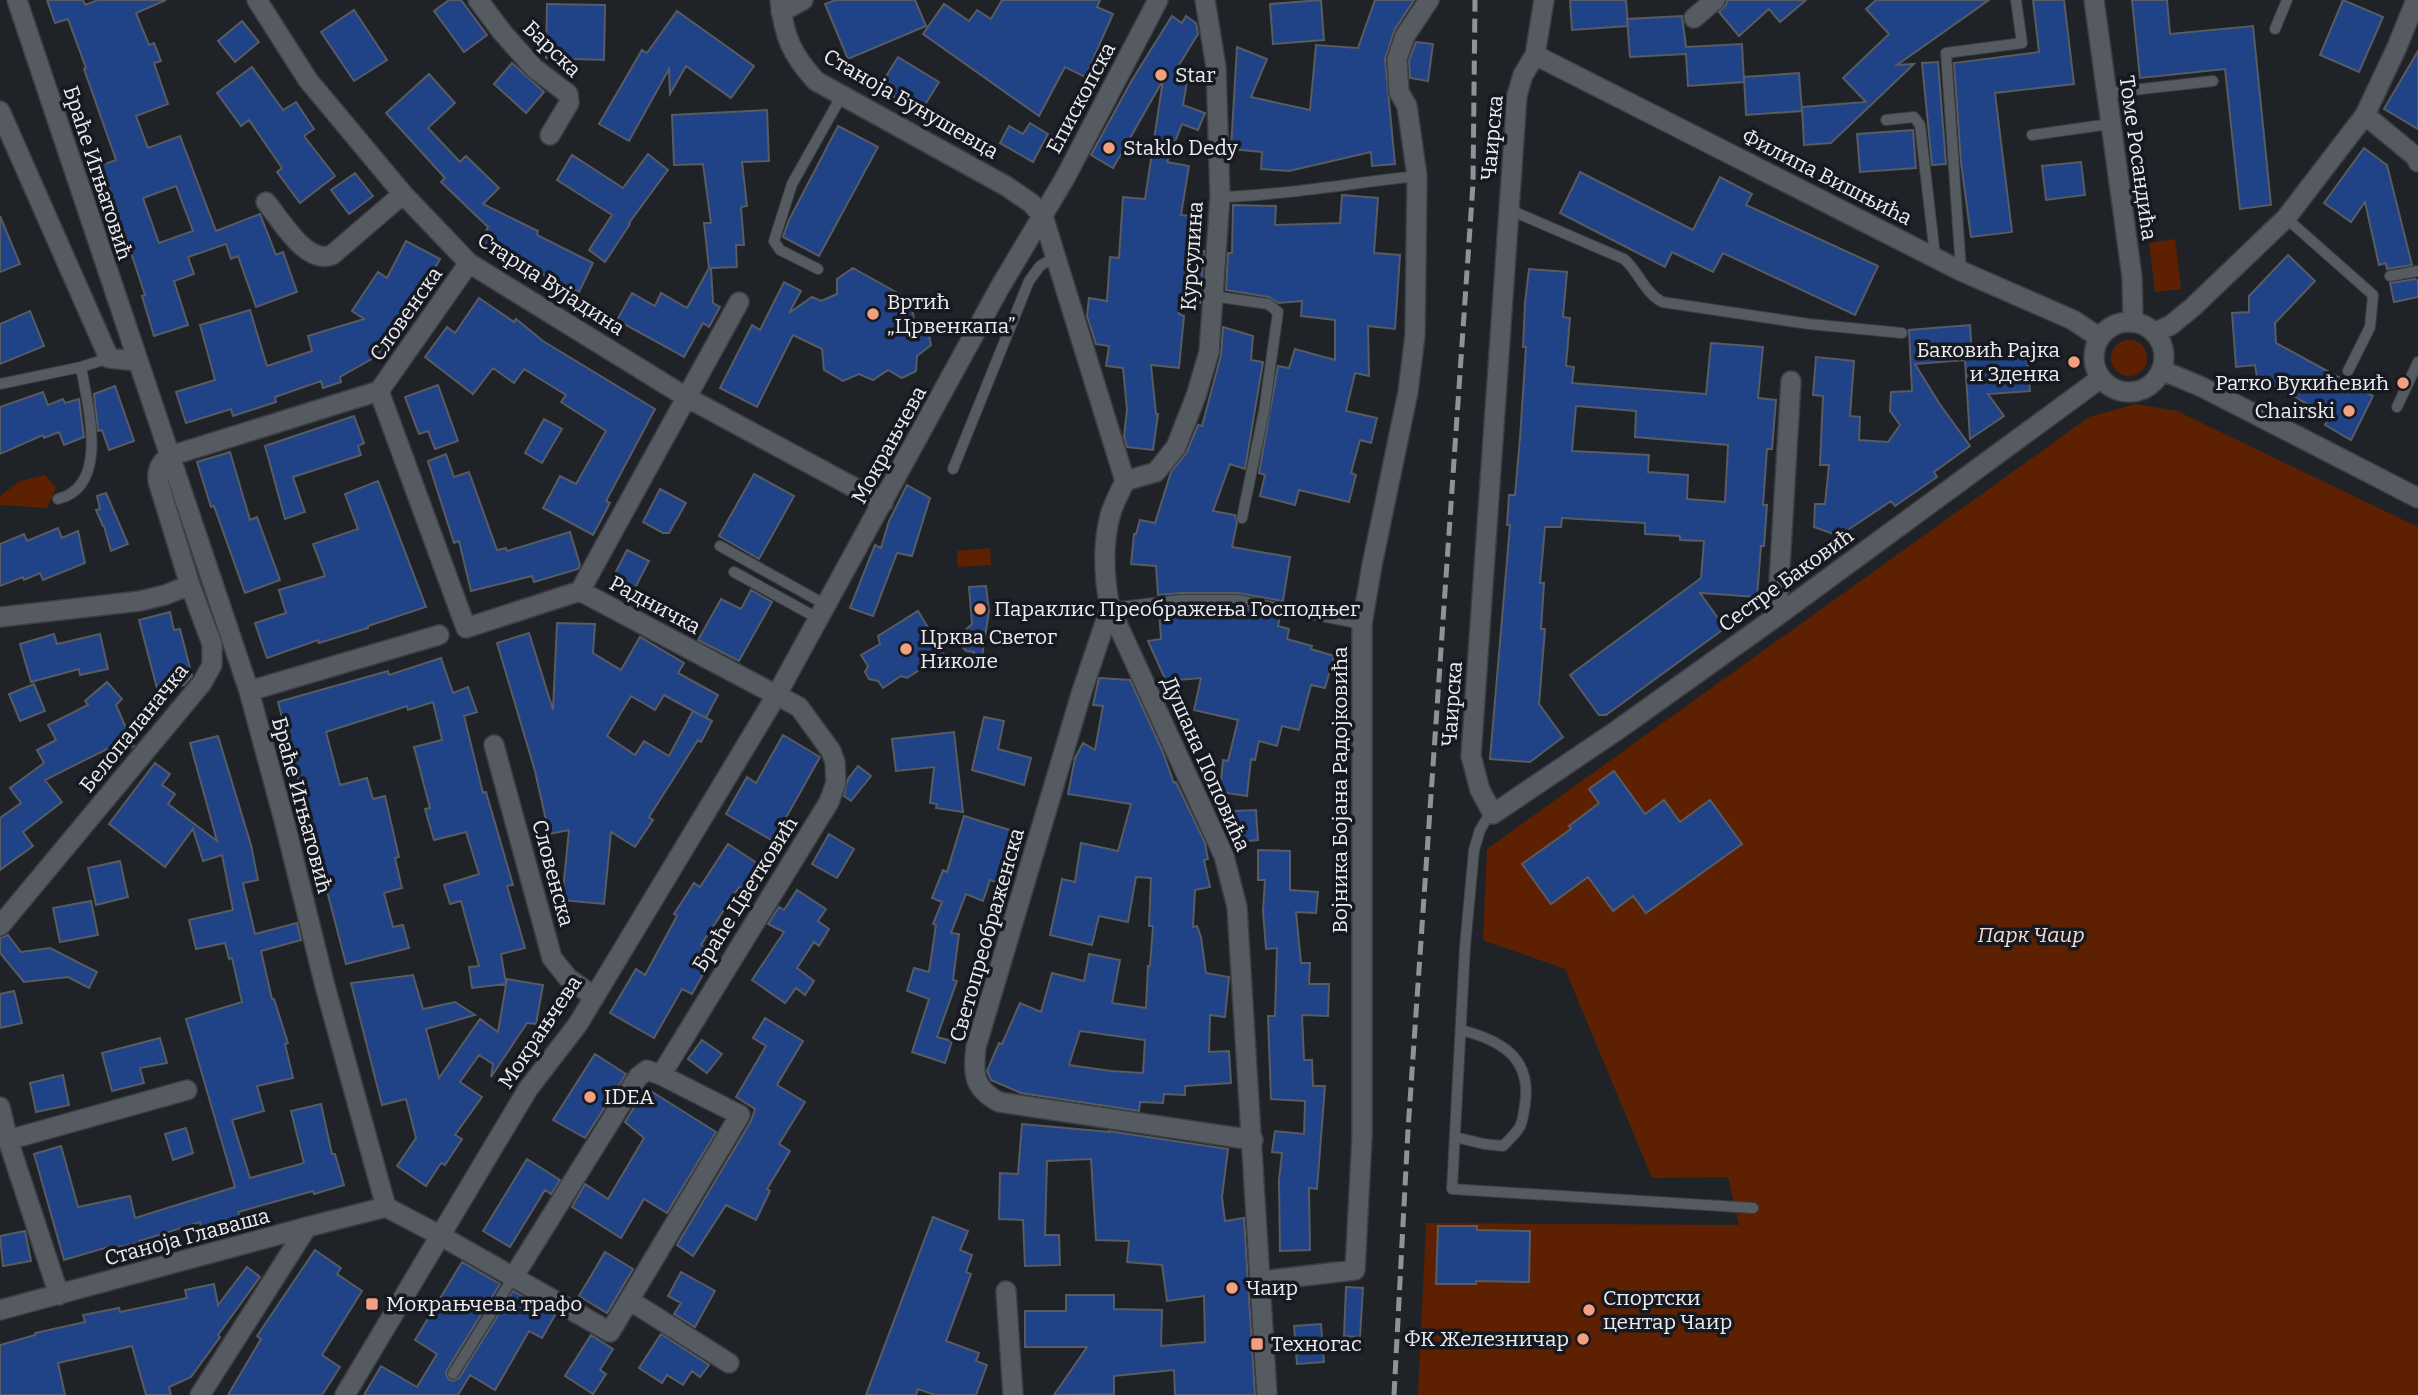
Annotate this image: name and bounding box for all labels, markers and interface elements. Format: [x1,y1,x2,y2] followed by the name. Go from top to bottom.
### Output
[518,15,587,83] street label: Барска
[1041,38,1121,158] street label: Епископска
[819,43,1004,165] street label: Станоја Бунушевца
[1175,62,1215,88] place label: Star
[1153,67,1169,83] marker: Star
[2114,74,2162,242] street label: Томе Росандића
[58,83,138,263] street label: Браће Игњатовић
[1475,94,1509,182] street label: Чаирска
[1738,123,1917,231] street label: Филипа Вишњића
[1123,135,1239,161] place label: Staklo Dedy
[1101,140,1117,156] marker: Staklo Dedy
[1175,200,1209,312] street label: Курсулина
[472,227,630,342] street label: Старца Вујадина
[364,261,448,366] street label: Словенска
[887,289,1016,339] place label: Вртић „Црвенкапа”
[865,306,881,322] marker: Вртић „Црвенкапа”
[1916,337,2060,387] place label: Баковић Рајка и Зденка
[2066,354,2082,370] marker: Баковић Рајка и Зденка
[2215,370,2389,396] place label: Ратко Вукићевић
[2395,375,2411,391] marker: Ратко Вукићевић
[846,381,932,509] street label: Мокрањчева
[2254,398,2335,424] place label: Chairski
[2341,403,2357,419] marker: Chairski
[1714,522,1858,638] street label: Сестре Баковић
[605,570,706,640] street label: Радничка
[994,596,1360,622] place label: Параклис Преображења Господњег
[972,601,988,617] marker: Параклис Преображења Господњег
[920,624,1057,674] place label: Црква Светог Николе
[898,641,914,657] marker: Црква Светог Николе
[1327,646,1353,934] street label: Војника Бојана Радојковића
[74,658,194,798] street label: Белопаланачка
[1436,660,1468,748] street label: Чаирска
[1156,673,1256,856] street label: Душана Поповића
[266,714,338,896] street label: Браће Игњатовић
[687,812,803,976] street label: Браће Цветковић
[526,817,580,930] street label: Словенска
[944,825,1030,1045] street label: Светопреображенска
[1977,922,2085,948] park label: Парк Чаир
[493,970,588,1093] street label: Мокрањчева
[604,1084,654,1110] place label: IDEA
[582,1089,598,1105] marker: IDEA
[102,1202,273,1272] street label: Станоја Главаша
[1246,1275,1298,1301] place label: Чаир
[1224,1280,1240,1296] marker: Чаир
[1603,1285,1732,1335] place label: Спортски центар Чаир
[386,1291,582,1317] place label: Мокрањчева трафо
[364,1296,380,1312] marker: Мокрањчева трафо
[1581,1302,1597,1318] marker: Спортски центар Чаир
[1404,1326,1569,1352] place label: ФК Железничар
[1271,1331,1362,1357] place label: Техногас
[1575,1331,1591,1347] marker: ФК Железничар
[1249,1336,1265,1352] marker: Техногас

